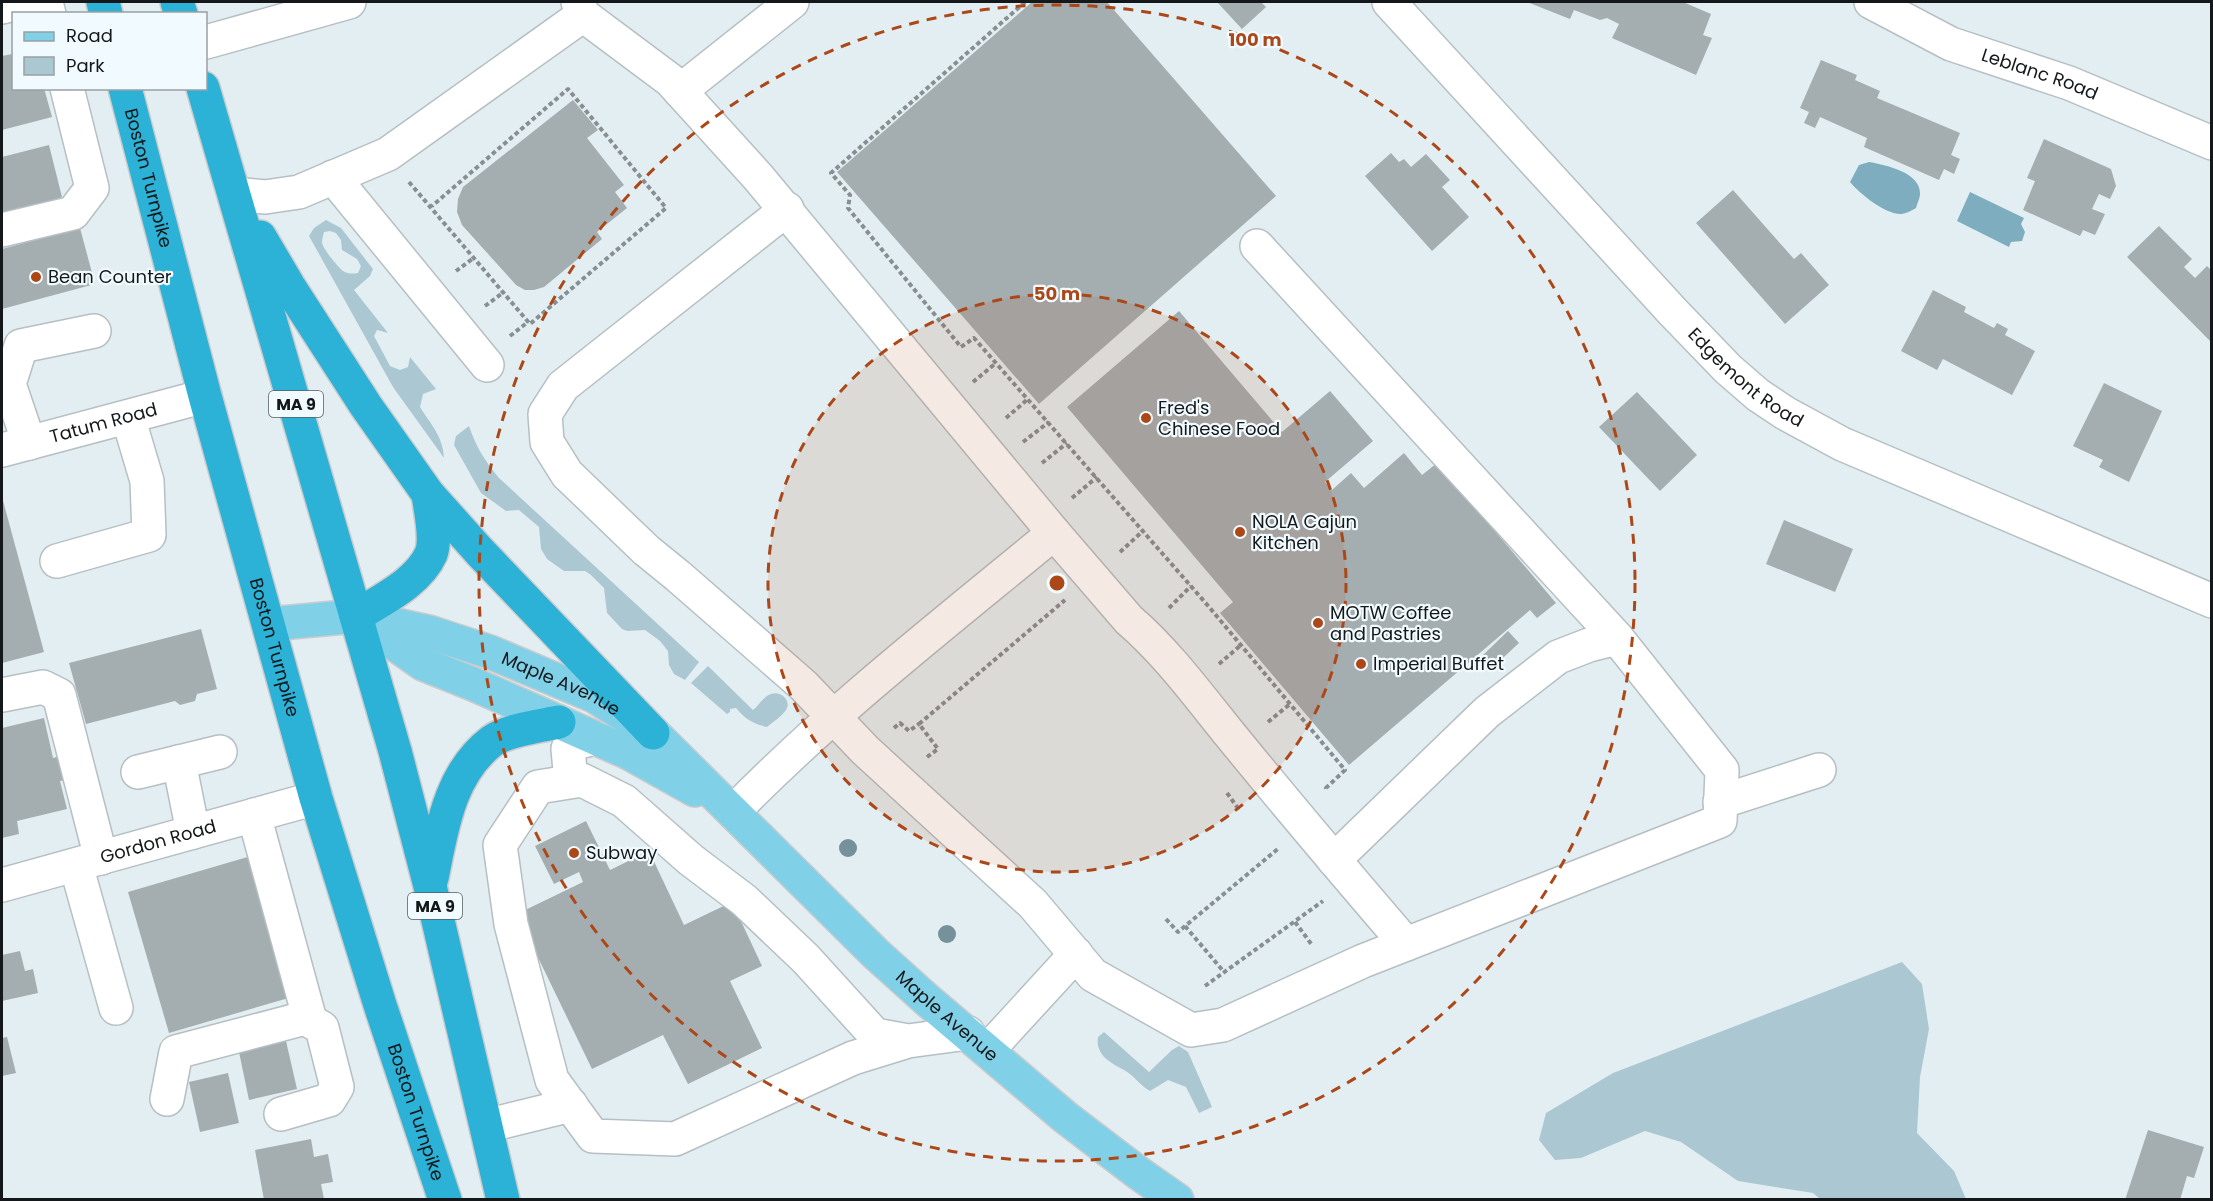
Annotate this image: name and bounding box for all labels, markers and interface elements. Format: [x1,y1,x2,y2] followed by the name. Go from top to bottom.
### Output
[12,12,207,90] legend
[66,23,113,48] text: Road
[1228,27,1282,52] text: 100 m
[1978,42,2102,106] street label: Leblanc Road
[66,53,105,78] text: Park
[119,106,179,250] street label: Boston Turnpike
[48,264,172,289] place label: Bean Counter
[29,270,43,284] marker: Bean Counter
[1034,281,1080,306] text: 50 m
[1683,322,1808,433] street label: Edgemont Road
[269,391,323,417] road number: MA 9
[1158,395,1280,441] place label: Fred's Chinese Food
[47,396,160,449] street label: Tatum Road
[1139,411,1153,425] marker: Fred's Chinese Food
[1252,509,1357,555] place label: NOLA Cajun Kitchen
[1233,525,1247,539] marker: NOLA Cajun Kitchen
[1047,573,1067,593] centre of rings
[244,575,306,719] street label: Boston Turnpike
[1330,600,1451,646] place label: MOTW Coffee and Pastries
[1311,616,1325,630] marker: MOTW Coffee and Pastries
[498,645,625,721] street label: Maple Avenue
[1373,651,1504,676] place label: Imperial Buffet
[1354,657,1368,671] marker: Imperial Buffet
[97,813,219,869] street label: Gordon Road
[586,840,657,865] place label: Subway
[567,846,581,860] marker: Subway
[408,893,462,919] road number: MA 9
[890,965,1004,1067] street label: Maple Avenue
[382,1040,451,1184] street label: Boston Turnpike

